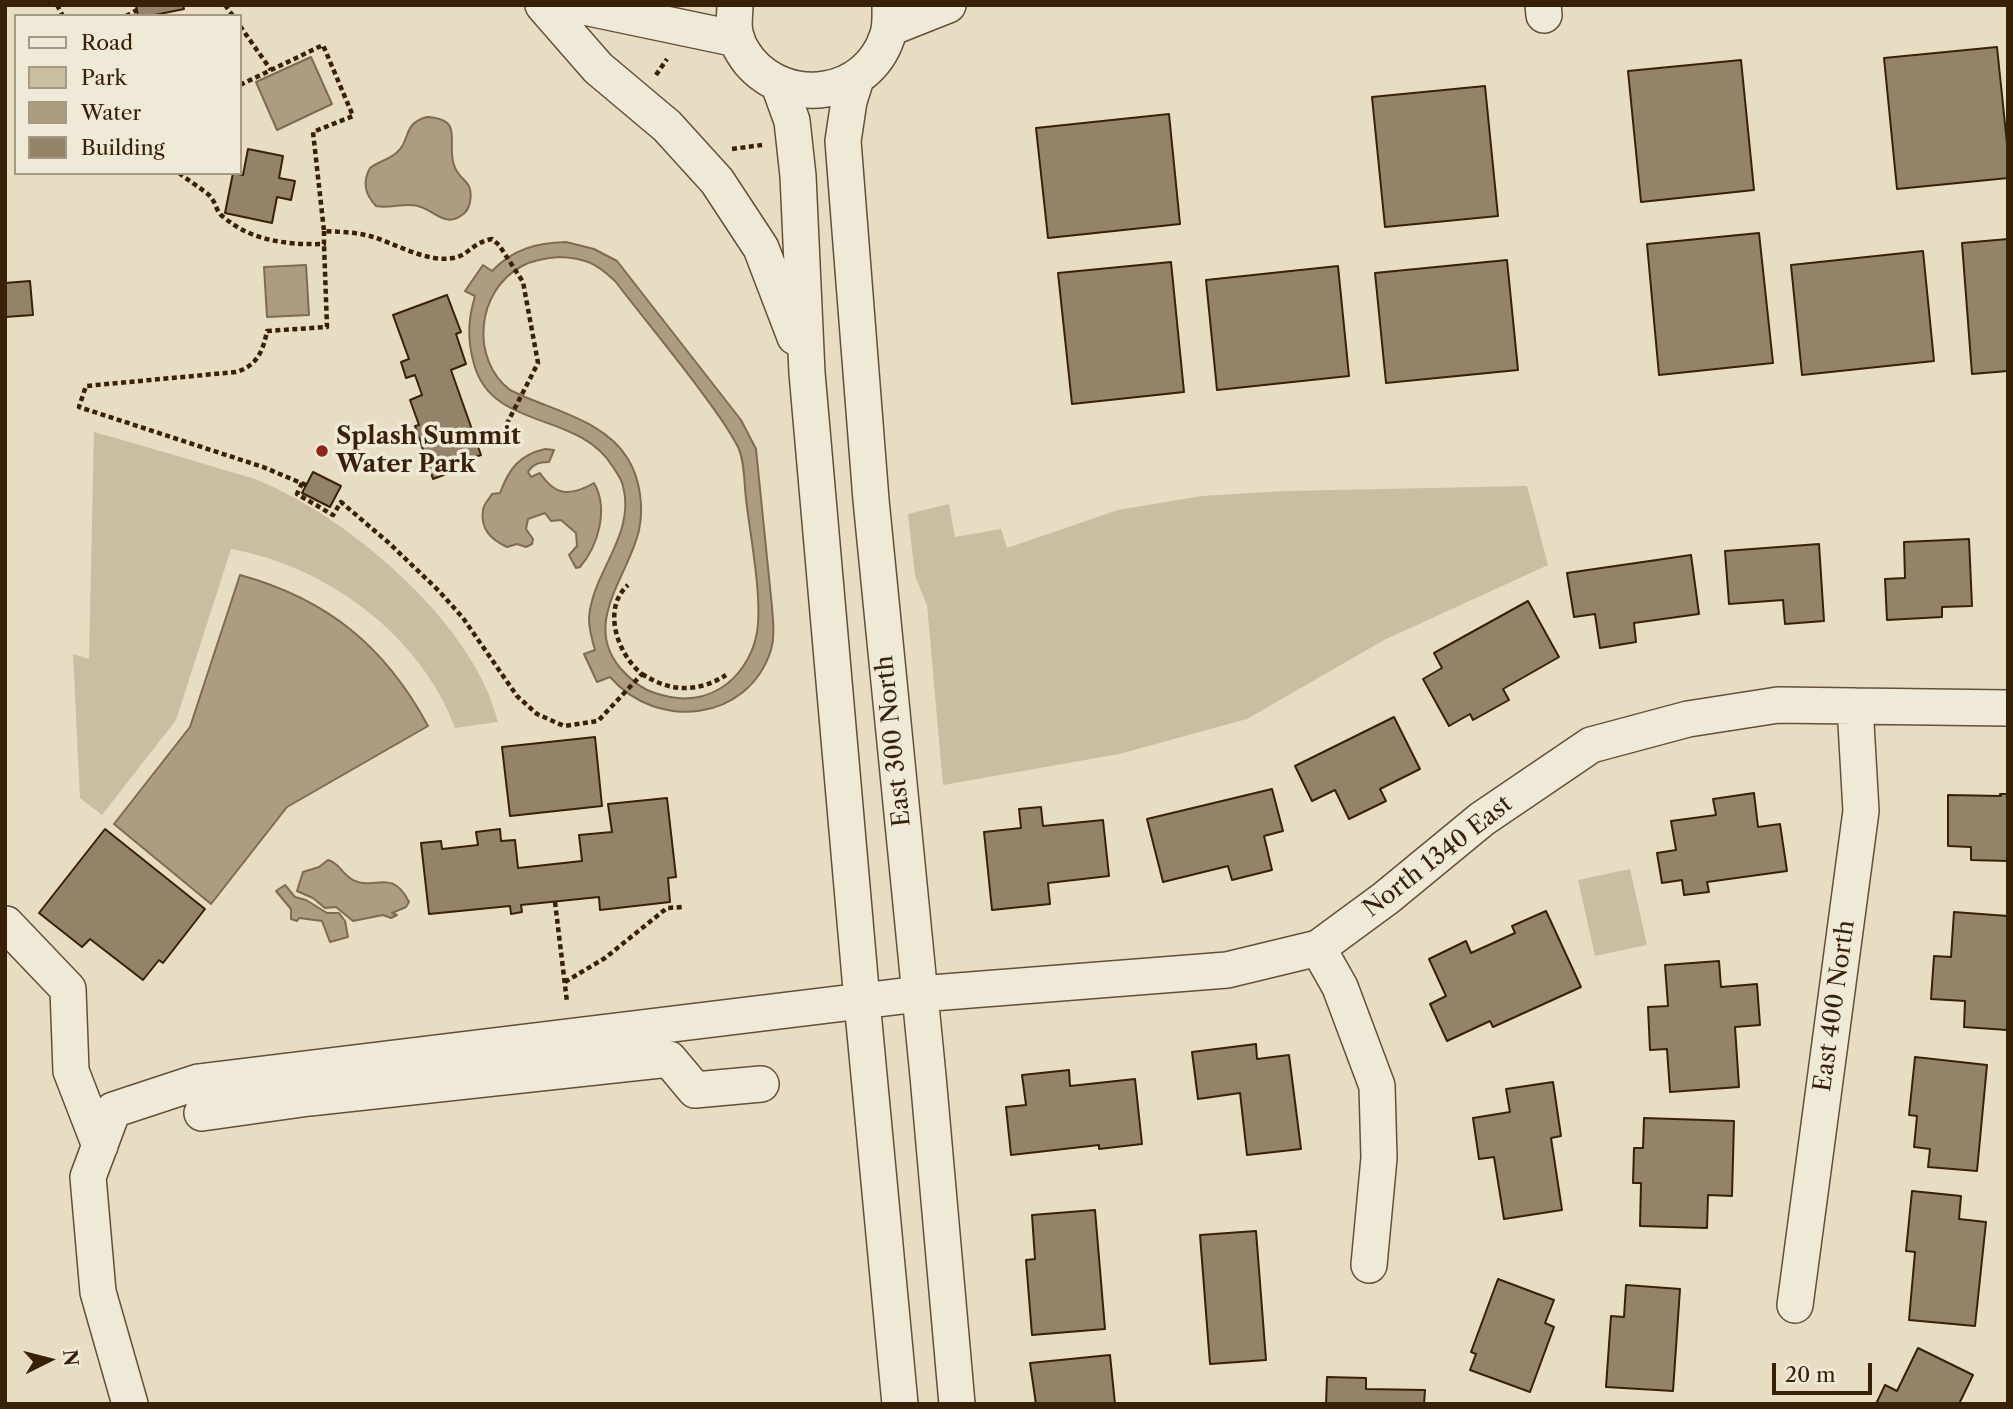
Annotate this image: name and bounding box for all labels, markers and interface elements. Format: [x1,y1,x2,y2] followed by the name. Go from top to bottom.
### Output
[14,14,242,175] legend
[81,30,133,55] text: Road
[81,65,127,90] text: Park
[81,100,141,125] text: Water
[81,135,165,160] text: Building
[336,423,521,479] place label: Splash Summit Water Park
[314,443,330,459] marker: Splash Summit Water Park
[871,654,917,828] street label: East 300 North
[1358,790,1518,924] street label: North 1340 East
[1809,919,1861,1093] street label: East 400 North
[14,1325,84,1395] north arrow
[58,1348,83,1367] text: N
[1775,1350,1875,1394] scale bar
[1785,1362,1836,1387] text: 20 m

